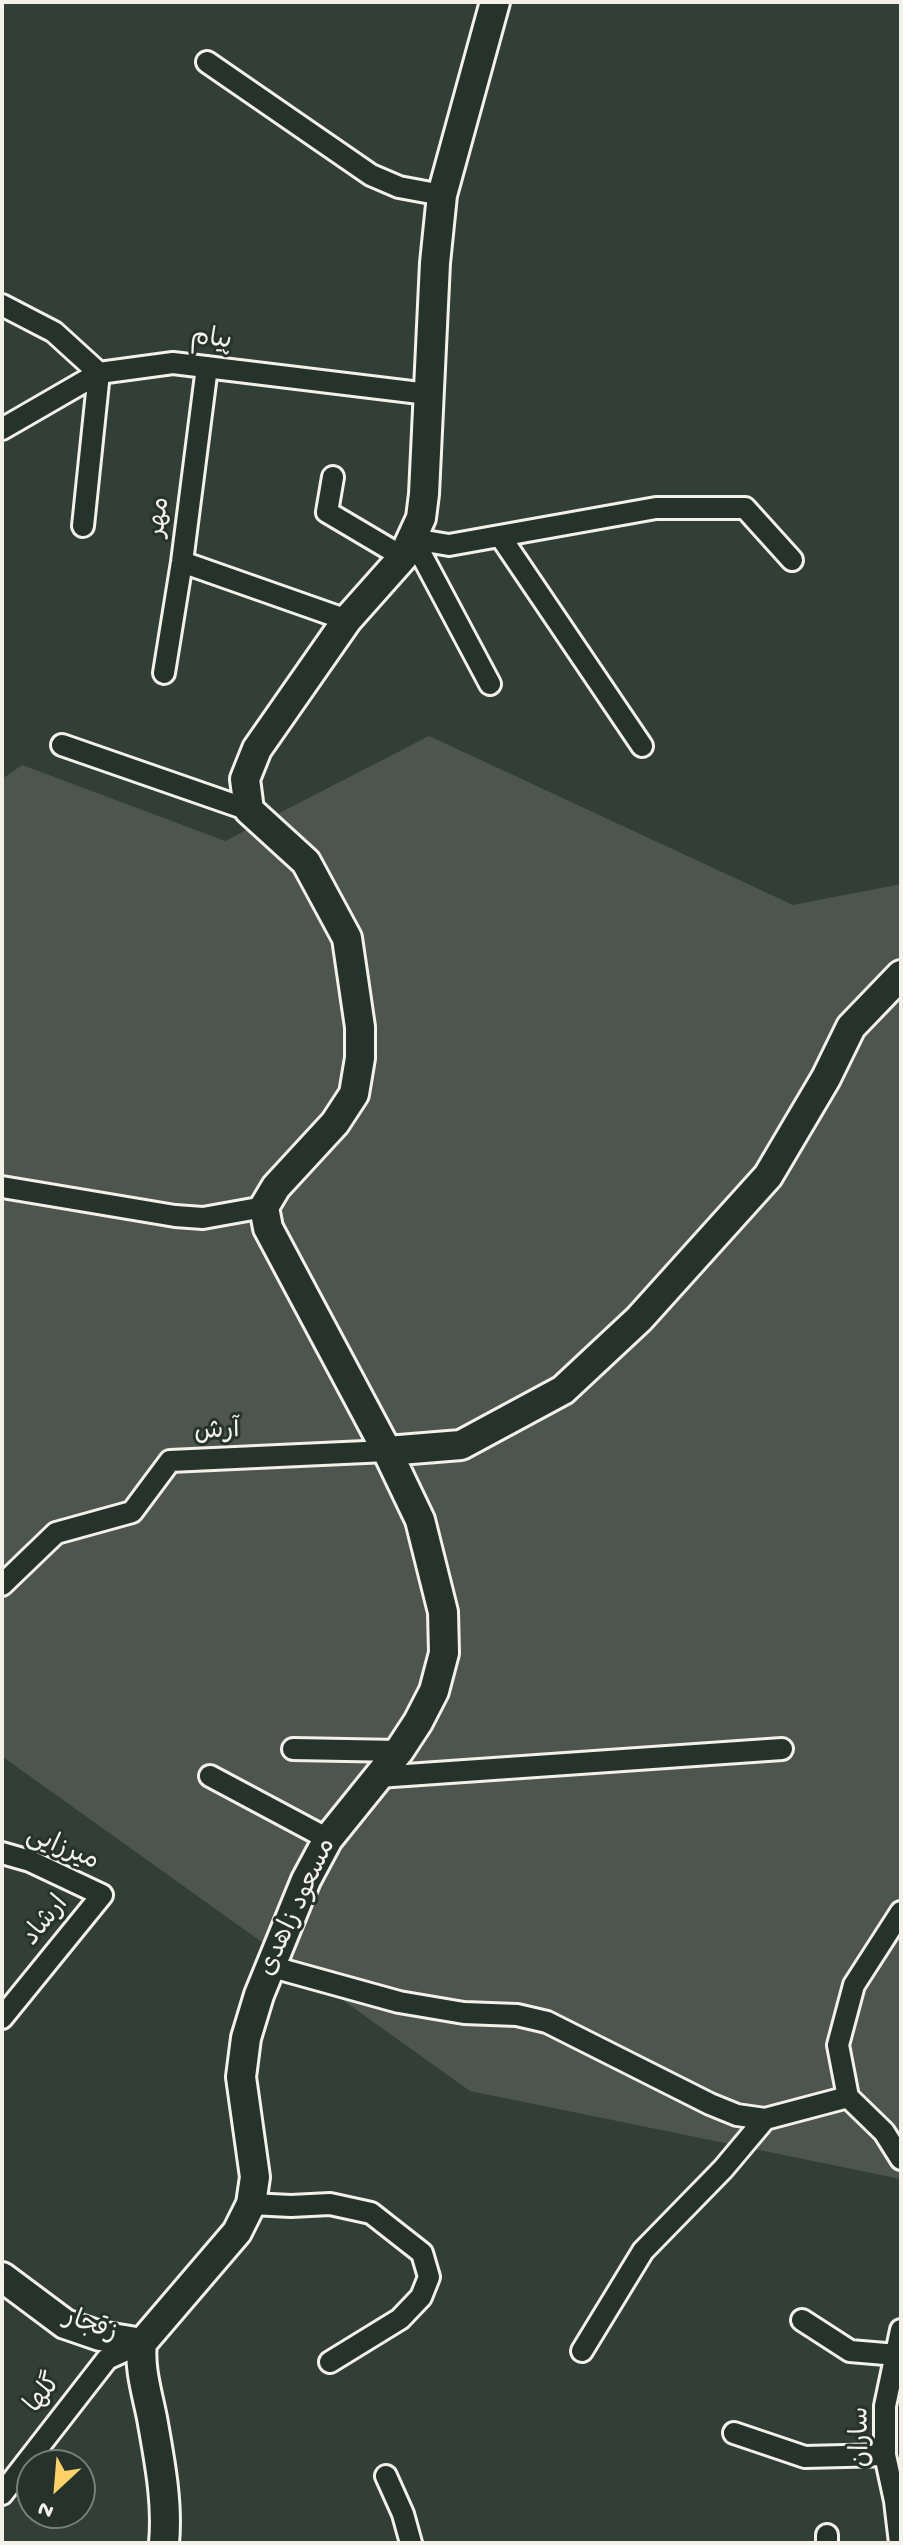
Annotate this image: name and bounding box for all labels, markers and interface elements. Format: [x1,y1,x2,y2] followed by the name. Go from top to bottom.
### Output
[189,323,233,359] street label: پیام
[143,495,179,539] street label: مهر
[193,1416,241,1450] street label: آرش
[21,1821,103,1879] street label: میرزایی
[254,1834,344,1982] street label: مسعود زاهدی
[17,1890,77,1954] street label: ارشاد
[59,2303,121,2351] street label: زقجار
[20,2369,70,2421] street label: گلها
[847,2406,879,2468] street label: ساران
[16,2449,96,2529] north arrow
[34,2494,59,2524] text: N

